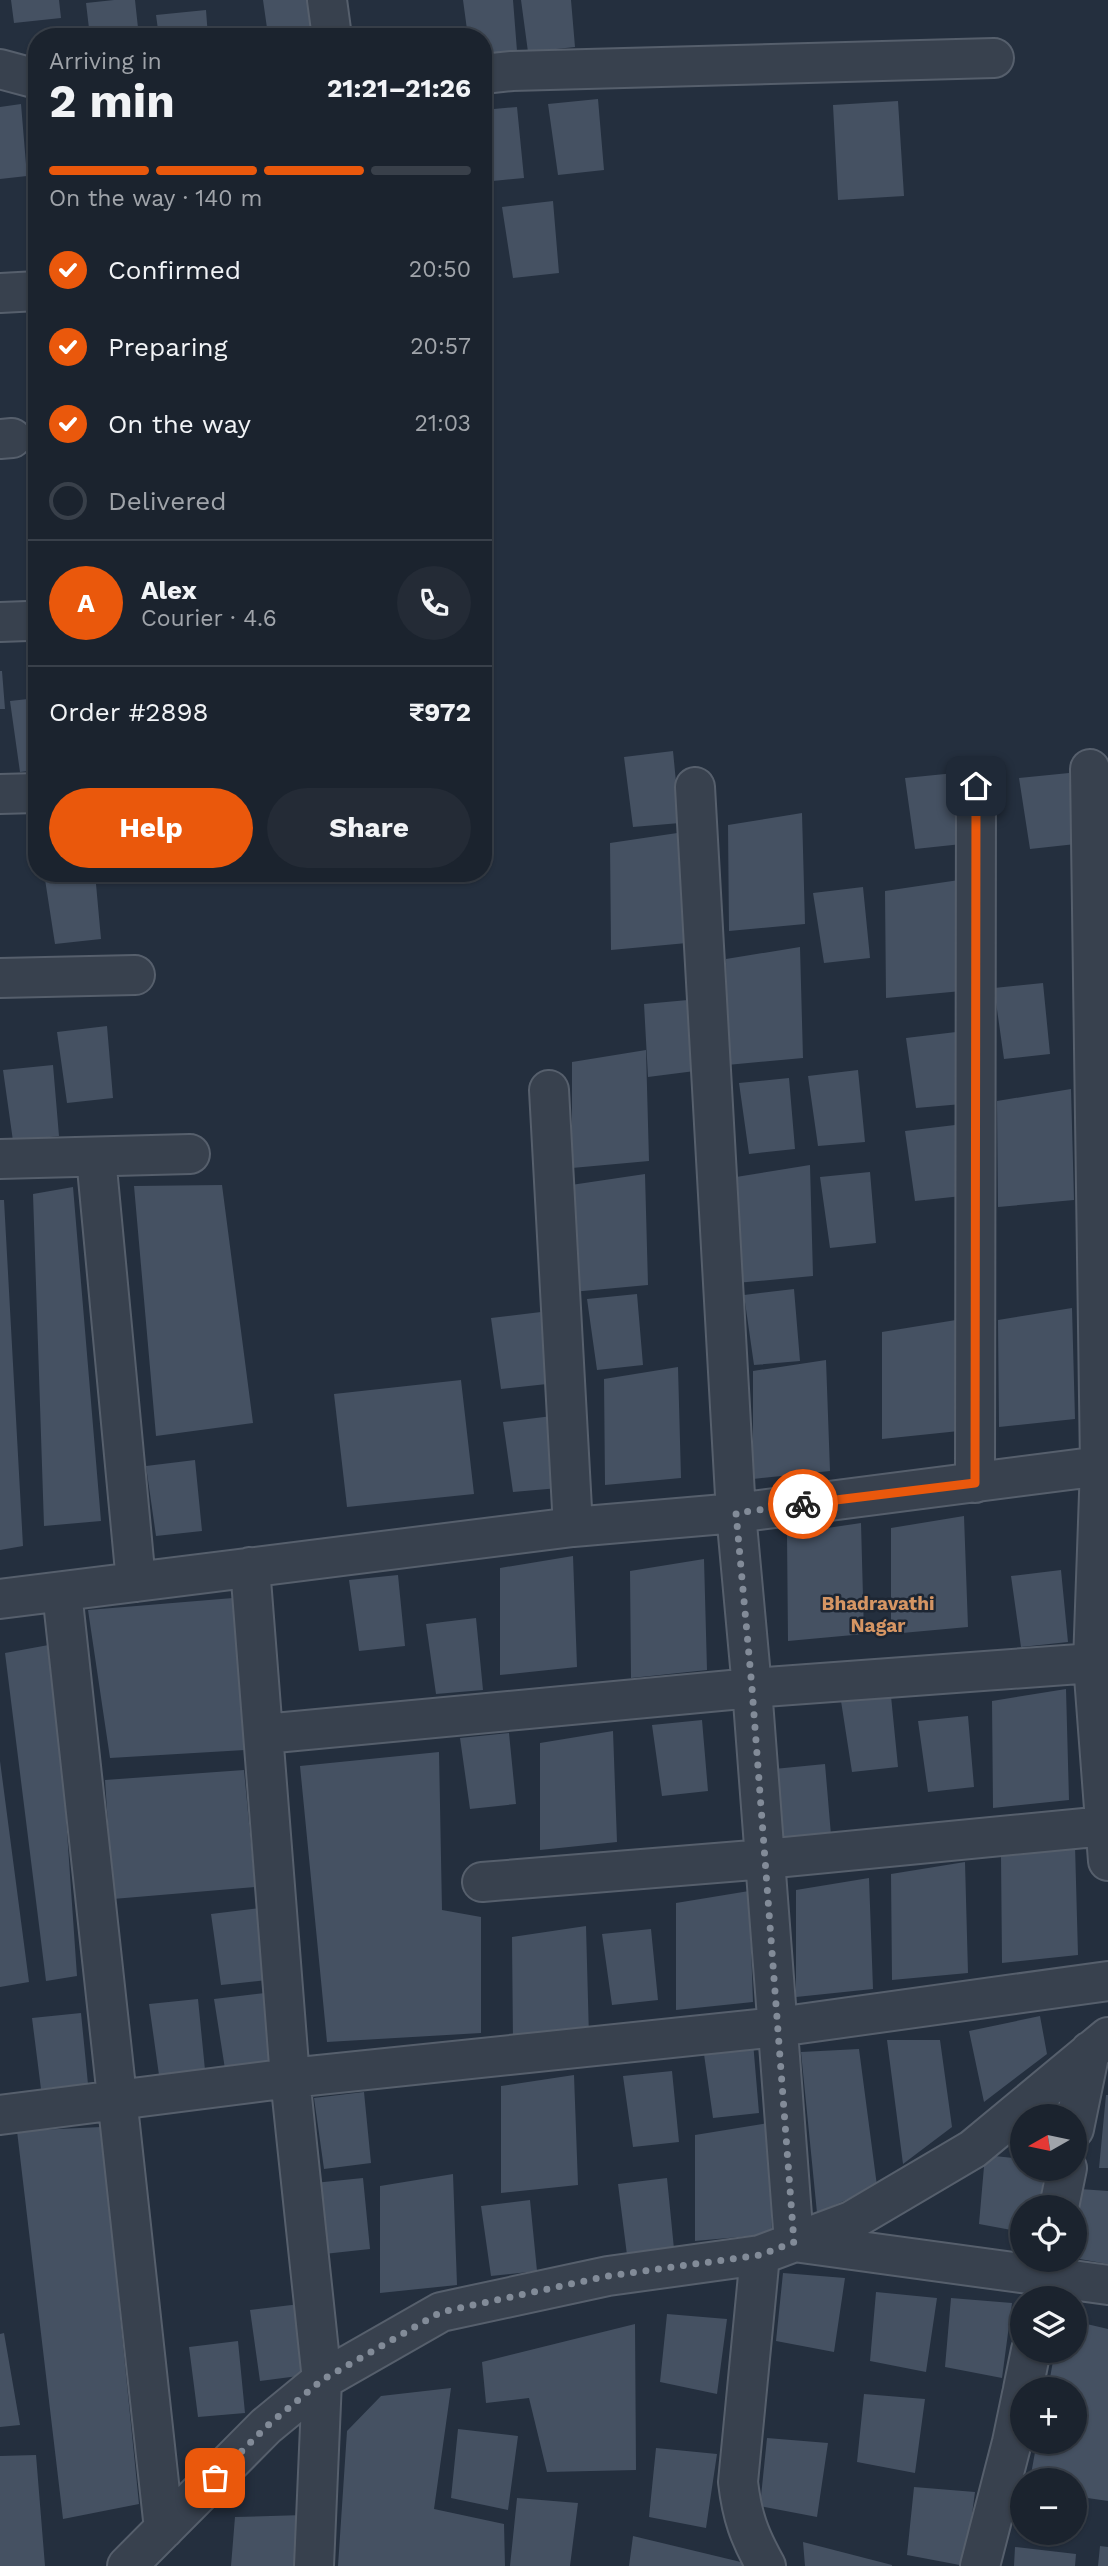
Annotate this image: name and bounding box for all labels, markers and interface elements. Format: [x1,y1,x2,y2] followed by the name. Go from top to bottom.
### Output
[49,48,162,75] text: Arriving in
[327,73,471,103] text: 21:21–21:26
[49,74,175,128] text: 2 min
[49,185,262,212] text: On the way · 140 m
[49,251,87,289] icon: check
[108,255,241,285] text: Confirmed
[409,256,471,283] text: 20:50
[49,328,87,366] icon: check
[108,332,228,362] text: Preparing
[410,333,471,360] text: 20:57
[49,405,87,443] icon: check
[108,409,251,439] text: On the way
[415,410,471,437] text: 21:03
[108,486,227,516] text: Delivered
[397,566,471,640] button: phone
[141,575,197,605] text: Alex
[77,588,95,618] text: A
[141,605,277,632] text: Courier · 4.6
[49,697,209,727] text: Order #2898
[409,697,471,727] text: ₹972
[946,756,1006,816] pin
[957,767,995,805] icon: home
[49,788,253,868] button: Help
[267,788,471,868] button: Share
[768,1469,838,1539] courier
[784,1485,822,1523] icon: bike
[821,1592,935,1637] district label: Bhadravathi Nagar
[1010,2104,1087,2180] north arrow
[1010,2104,1087,2545] map controls
[1010,2195,1087,2272] button: locate
[1010,2286,1087,2363] button: layers
[1010,2377,1087,2454] button: +
[185,2448,245,2508] pin
[196,2459,234,2497] icon: bag
[1010,2468,1087,2545] button: −

